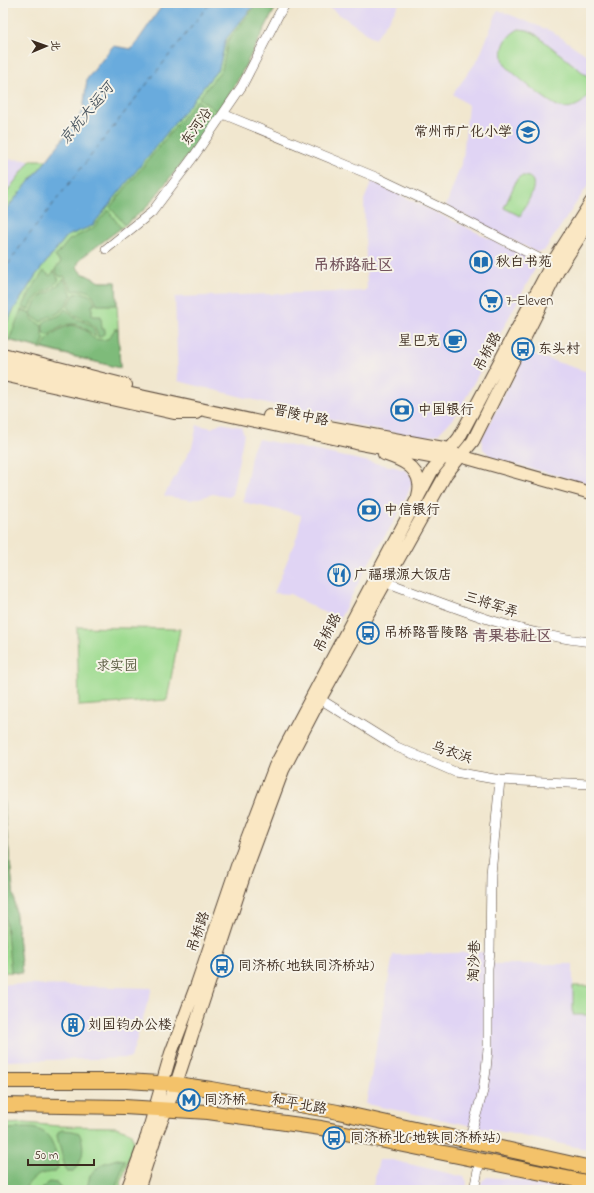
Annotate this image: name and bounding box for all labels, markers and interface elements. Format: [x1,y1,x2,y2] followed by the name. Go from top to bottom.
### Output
[26,26,66,66] north arrow
[47,40,63,51] text: 北
[54,76,121,150] water label: 京杭大运河
[176,104,218,150] street label: 东河沿
[515,119,541,145] school or university icon: 常州市广化小学
[414,122,512,143] place label: 常州市广化小学
[468,249,494,275] library icon: 秋白书苑
[496,252,552,273] place label: 秋白书苑
[313,254,393,278] district label: 吊桥路社区
[478,288,504,314] supermarket icon: 7-Eleven
[506,291,553,312] place label: 7-Eleven
[442,328,468,354] cafe icon: 星巴克
[469,329,507,375] street label: 吊桥路
[398,331,440,352] place label: 星巴克
[510,336,536,362] bus stop icon: 东头村
[538,339,580,360] place label: 东头村
[389,397,415,423] bank icon: 中国银行
[271,400,331,432] street label: 晋陵中路
[418,400,474,421] place label: 中国银行
[356,497,382,523] bank icon: 中信银行
[384,500,440,521] place label: 中信银行
[326,562,352,588] restaurant icon: 广福璟源大饭店
[354,565,452,586] place label: 广福璟源大饭店
[461,586,521,624] street label: 三将军弄
[309,610,347,656] street label: 吊桥路
[355,620,381,646] bus stop icon: 吊桥路晋陵路
[384,623,468,644] place label: 吊桥路晋陵路
[472,625,552,649] district label: 青果巷社区
[96,656,138,677] park label: 求实园
[429,736,475,770] street label: 乌衣浜
[182,909,216,955] street label: 吊桥路
[464,939,486,982] street label: 淘沙巷
[209,953,235,979] bus stop icon: 同济桥(地铁同济桥站)
[238,956,374,977] place label: 同济桥(地铁同济桥站)
[60,1012,86,1038] building icon: 刘国钧办公楼
[88,1015,172,1036] place label: 刘国钧办公楼
[176,1087,202,1113] metro station icon: 同济桥
[204,1090,246,1111] place label: 同济桥
[270,1090,328,1120] street label: 和平北路
[321,1125,347,1151] bus stop icon: 同济桥北(地铁同济桥站)
[350,1128,500,1149] place label: 同济桥北(地铁同济桥站)
[28,1141,94,1167] scale bar
[34,1147,58,1165] text: 50 m

